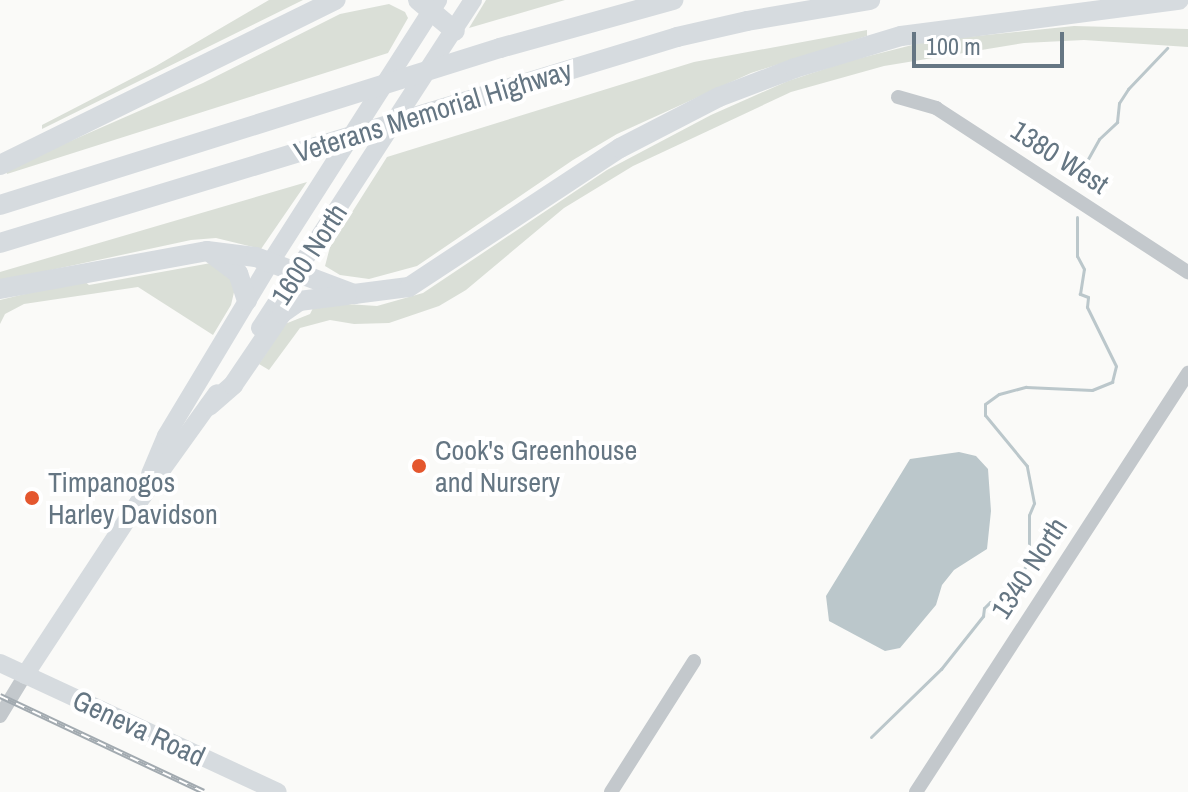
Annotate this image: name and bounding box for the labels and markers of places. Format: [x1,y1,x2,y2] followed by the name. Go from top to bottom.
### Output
[435,433,637,499] place label: Cook's Greenhouse and Nursery
[410,457,428,475] marker: Cook's Greenhouse and Nursery
[48,465,218,531] place label: Timpanogos Harley Davidson
[23,489,41,507] marker: Timpanogos Harley Davidson

